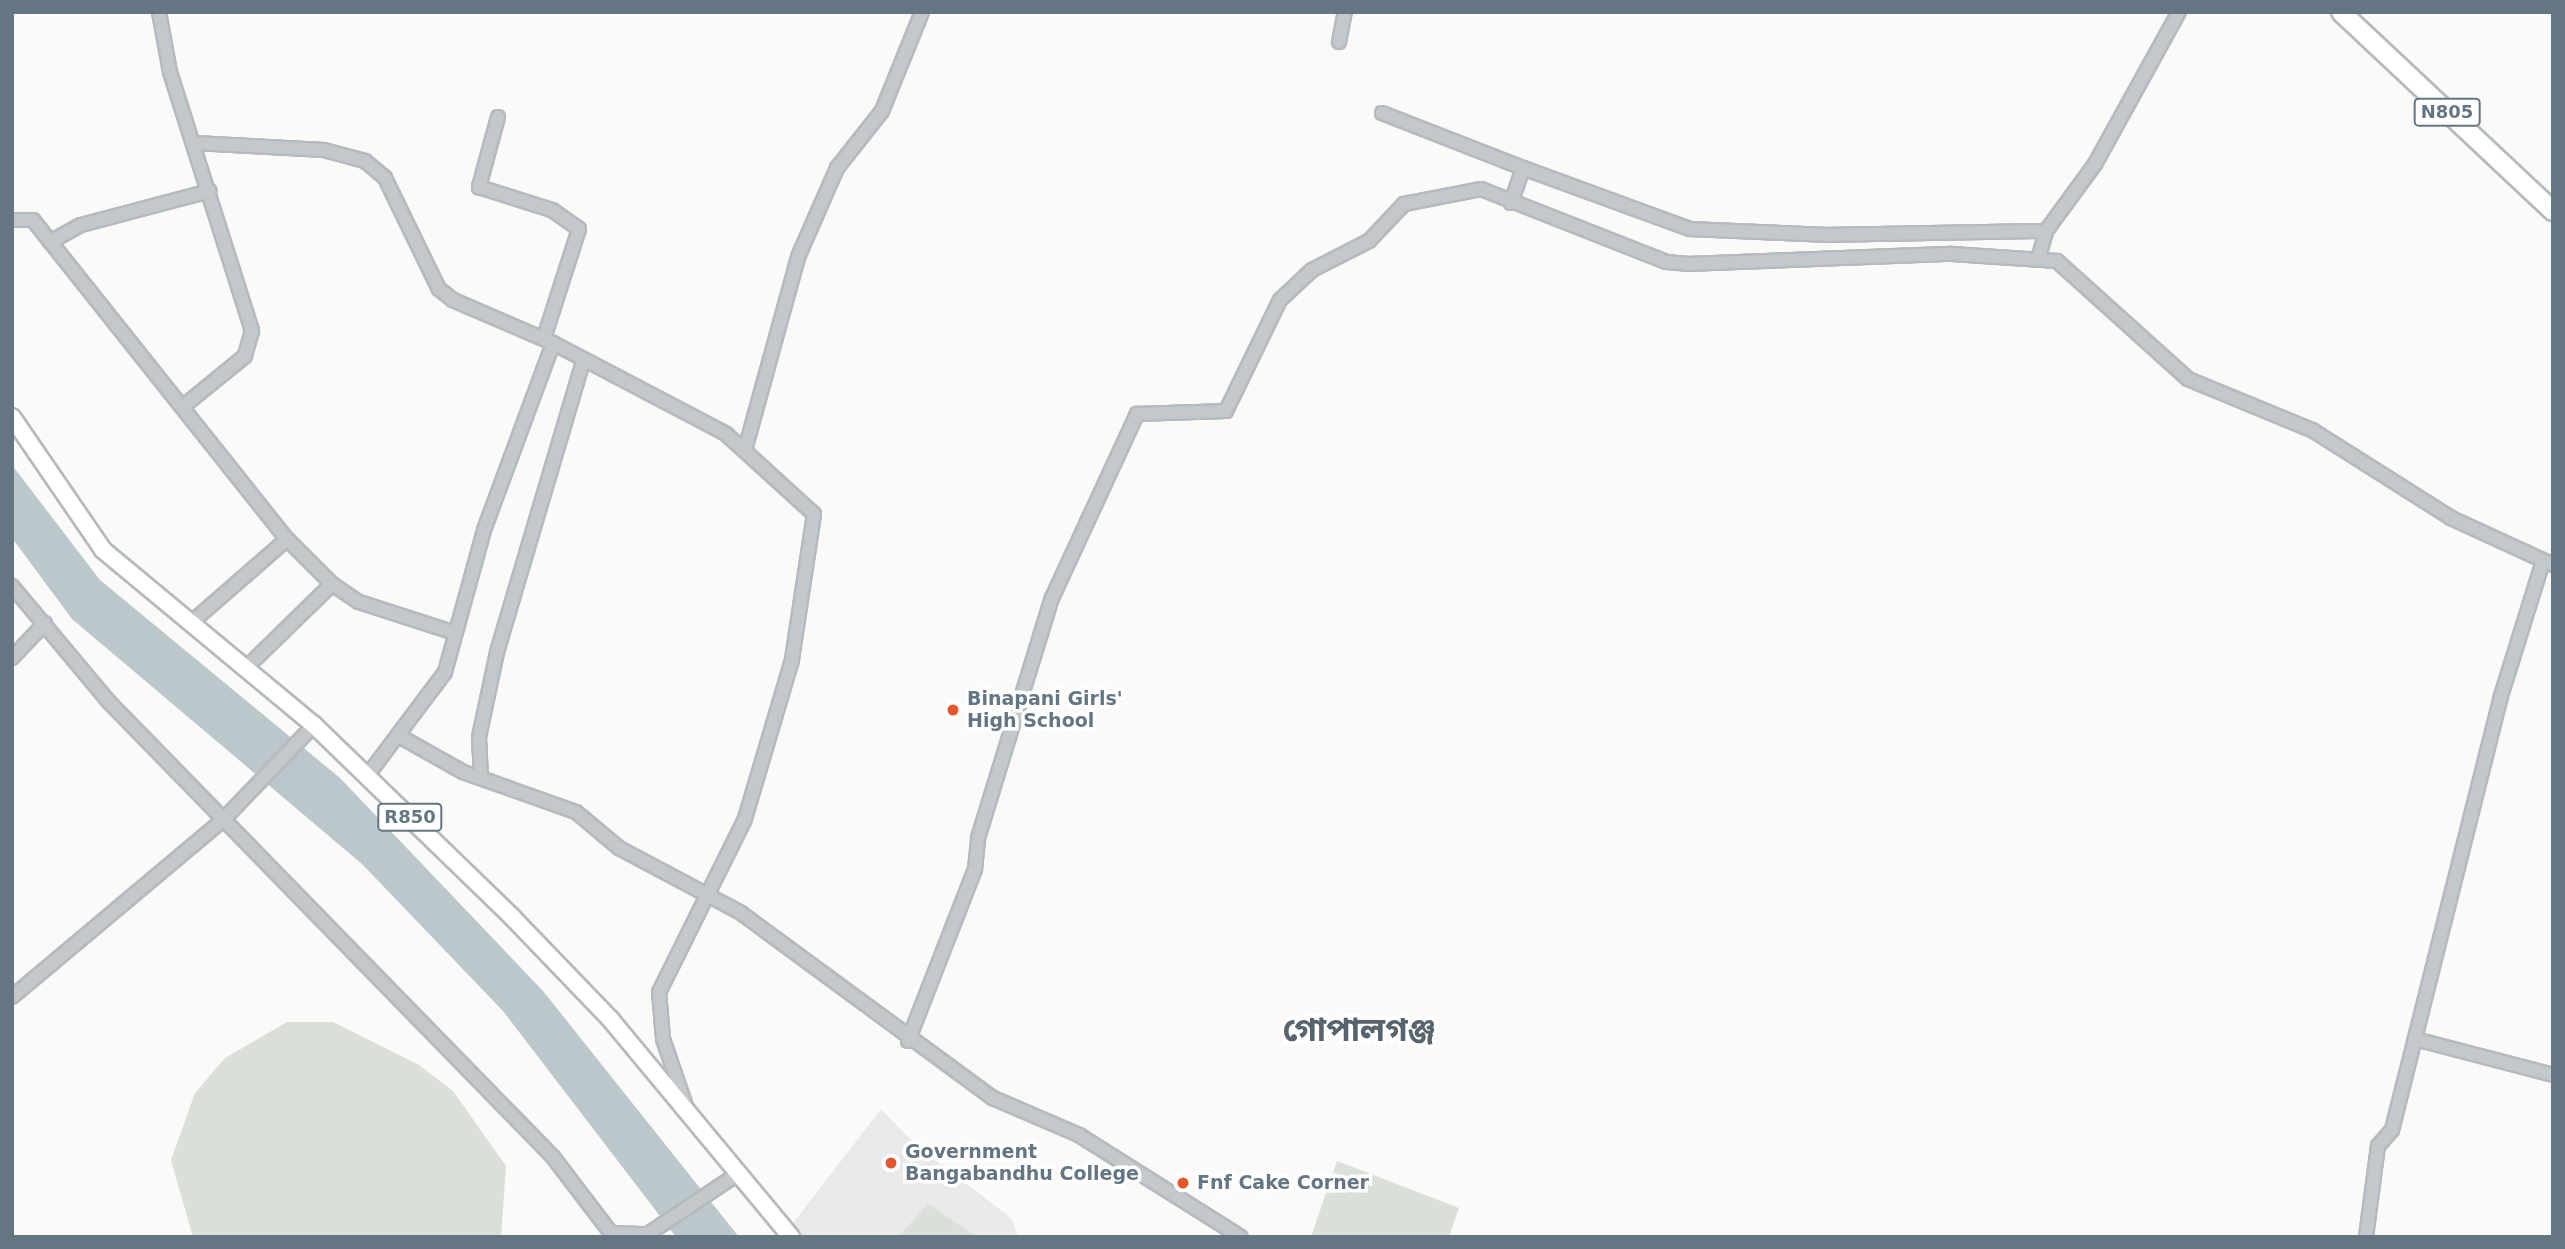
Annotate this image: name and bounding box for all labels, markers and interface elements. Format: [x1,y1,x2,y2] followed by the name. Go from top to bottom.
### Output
[2412,98,2482,127] road number: N805
[967,688,1123,732] place label: Binapani Girls' High School
[945,702,961,718] marker: Binapani Girls' High School
[377,802,443,832] road number: R850
[1283,1010,1435,1050] district label: গোপালগঞ্জ
[905,1141,1139,1185] place label: Government Bangabandhu College
[883,1155,899,1171] marker: Government Bangabandhu College
[1197,1172,1369,1194] place label: Fnf Cake Corner
[1175,1175,1191,1191] marker: Fnf Cake Corner

